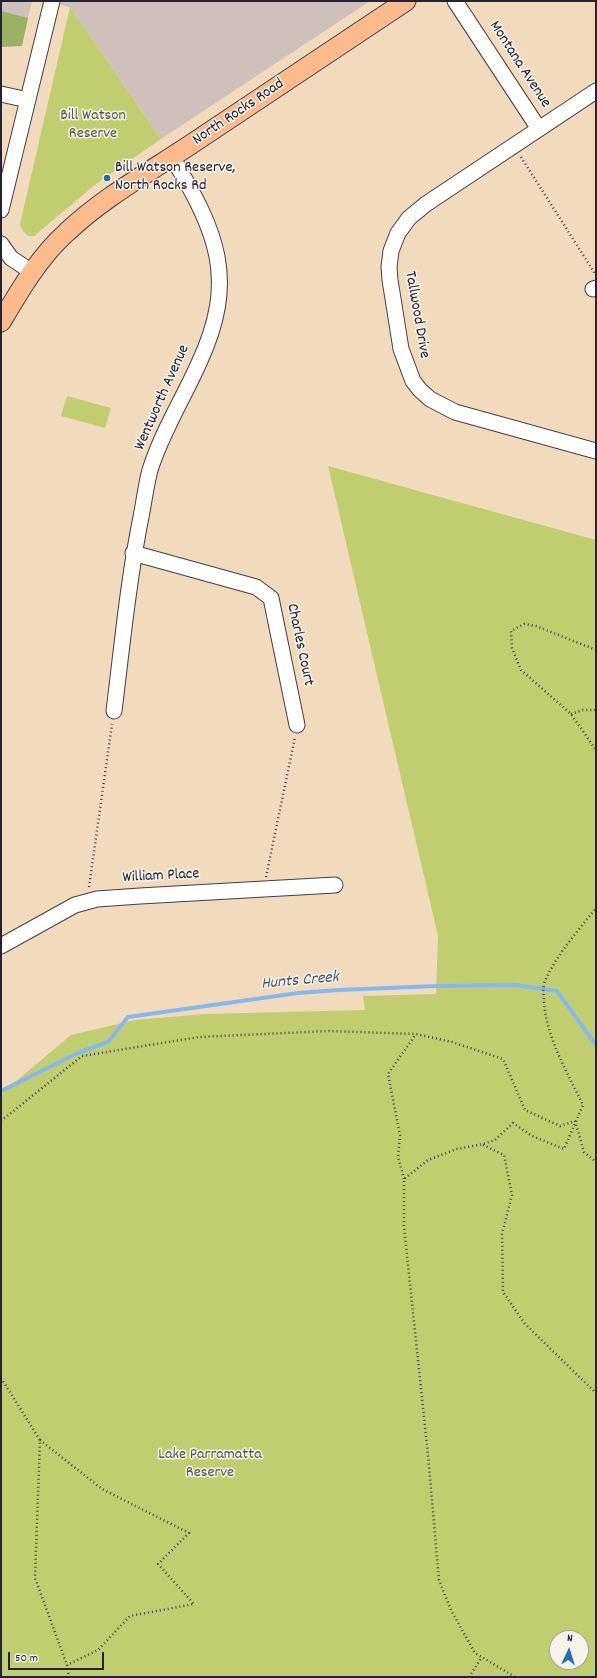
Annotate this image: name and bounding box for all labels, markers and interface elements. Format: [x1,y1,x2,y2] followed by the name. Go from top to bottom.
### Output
[484,18,554,112] street label: Montana Avenue
[190,75,288,151] street label: North Rocks Road
[60,107,126,145] park label: Bill Watson Reserve
[115,159,236,197] place label: Bill Watson Reserve, North Rocks Rd
[102,173,112,183] marker: Bill Watson Reserve, North Rocks Rd
[399,270,433,360] street label: Tallwood Drive
[131,342,195,454] street label: Wentworth Avenue
[281,602,317,688] street label: Charles Court
[122,865,200,889] street label: William Place
[260,968,340,996] water label: Hunts Creek
[158,1446,262,1484] park label: Lake Parramatta Reserve
[549,1630,589,1670] north arrow
[566,1631,573,1647] text: N
[10,1644,106,1670] scale bar
[15,1650,38,1667] text: 50 m

